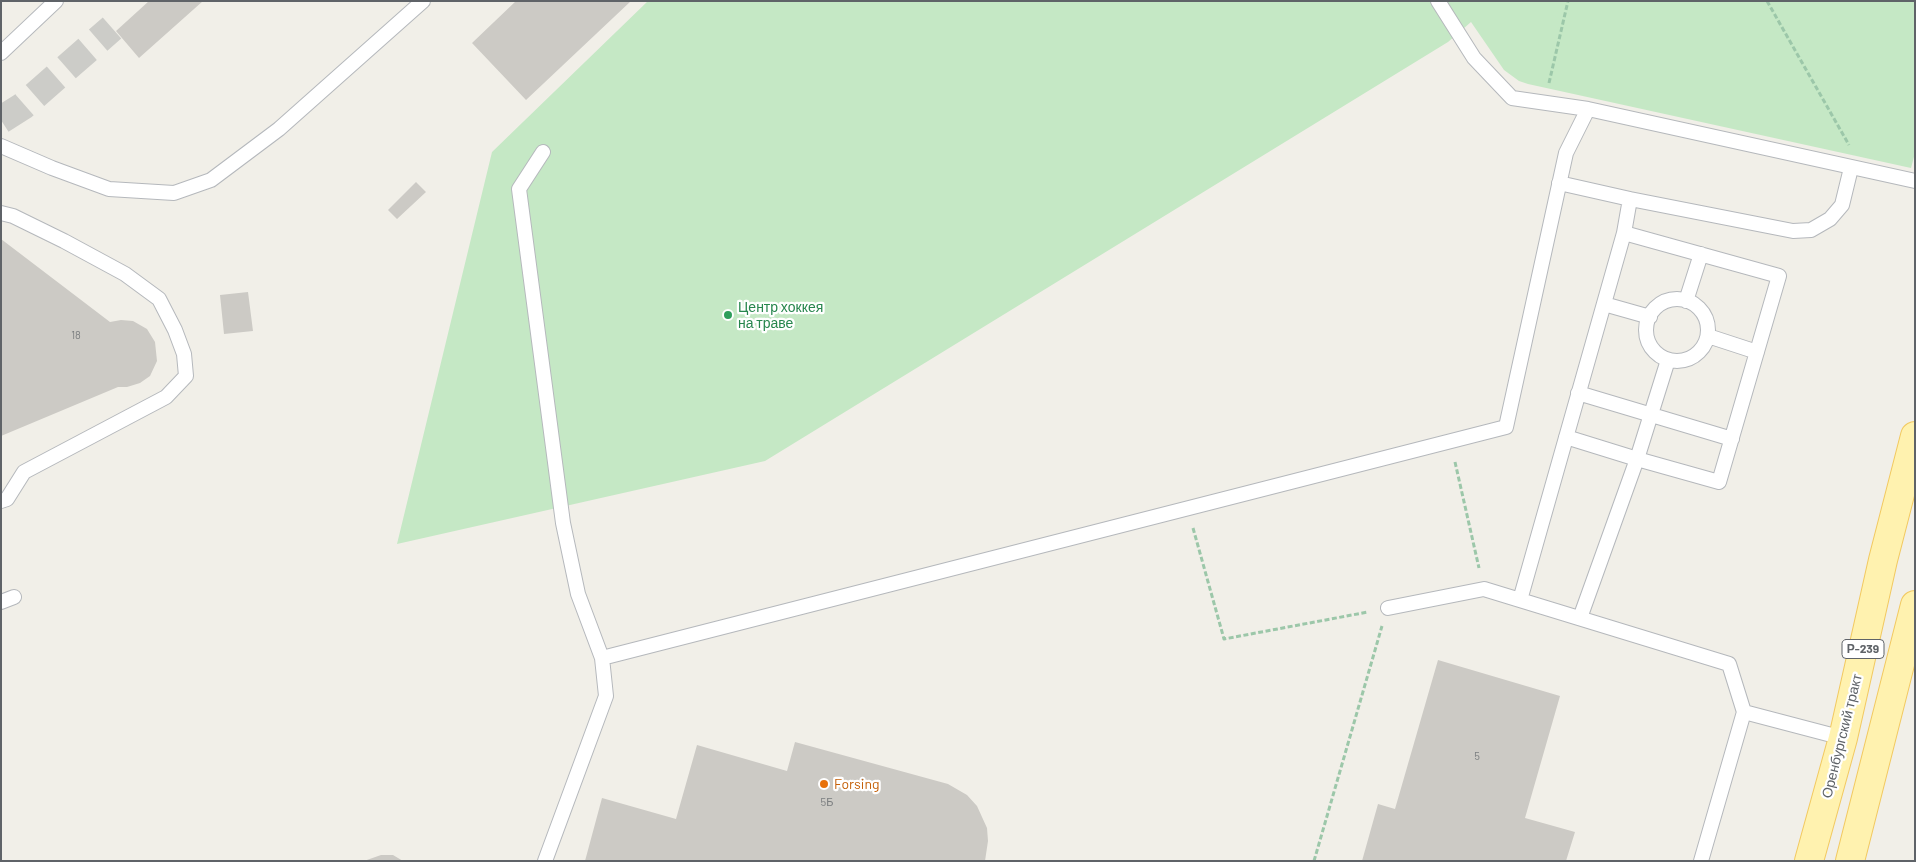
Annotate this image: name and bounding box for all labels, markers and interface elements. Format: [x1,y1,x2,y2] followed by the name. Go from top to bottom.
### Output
[738,299,823,332] place label: Центр хоккея на траве
[722,309,734,321] marker: Центр хоккея на траве
[71,328,81,342] house number: 18
[1842,640,1884,659] road number: Р-239
[1818,672,1866,800] street label: Оренбургский тракт
[1474,749,1480,763] house number: 5
[834,776,879,792] place label: Forsing
[818,778,830,790] marker: Forsing
[821,795,833,809] house number: 5Б

